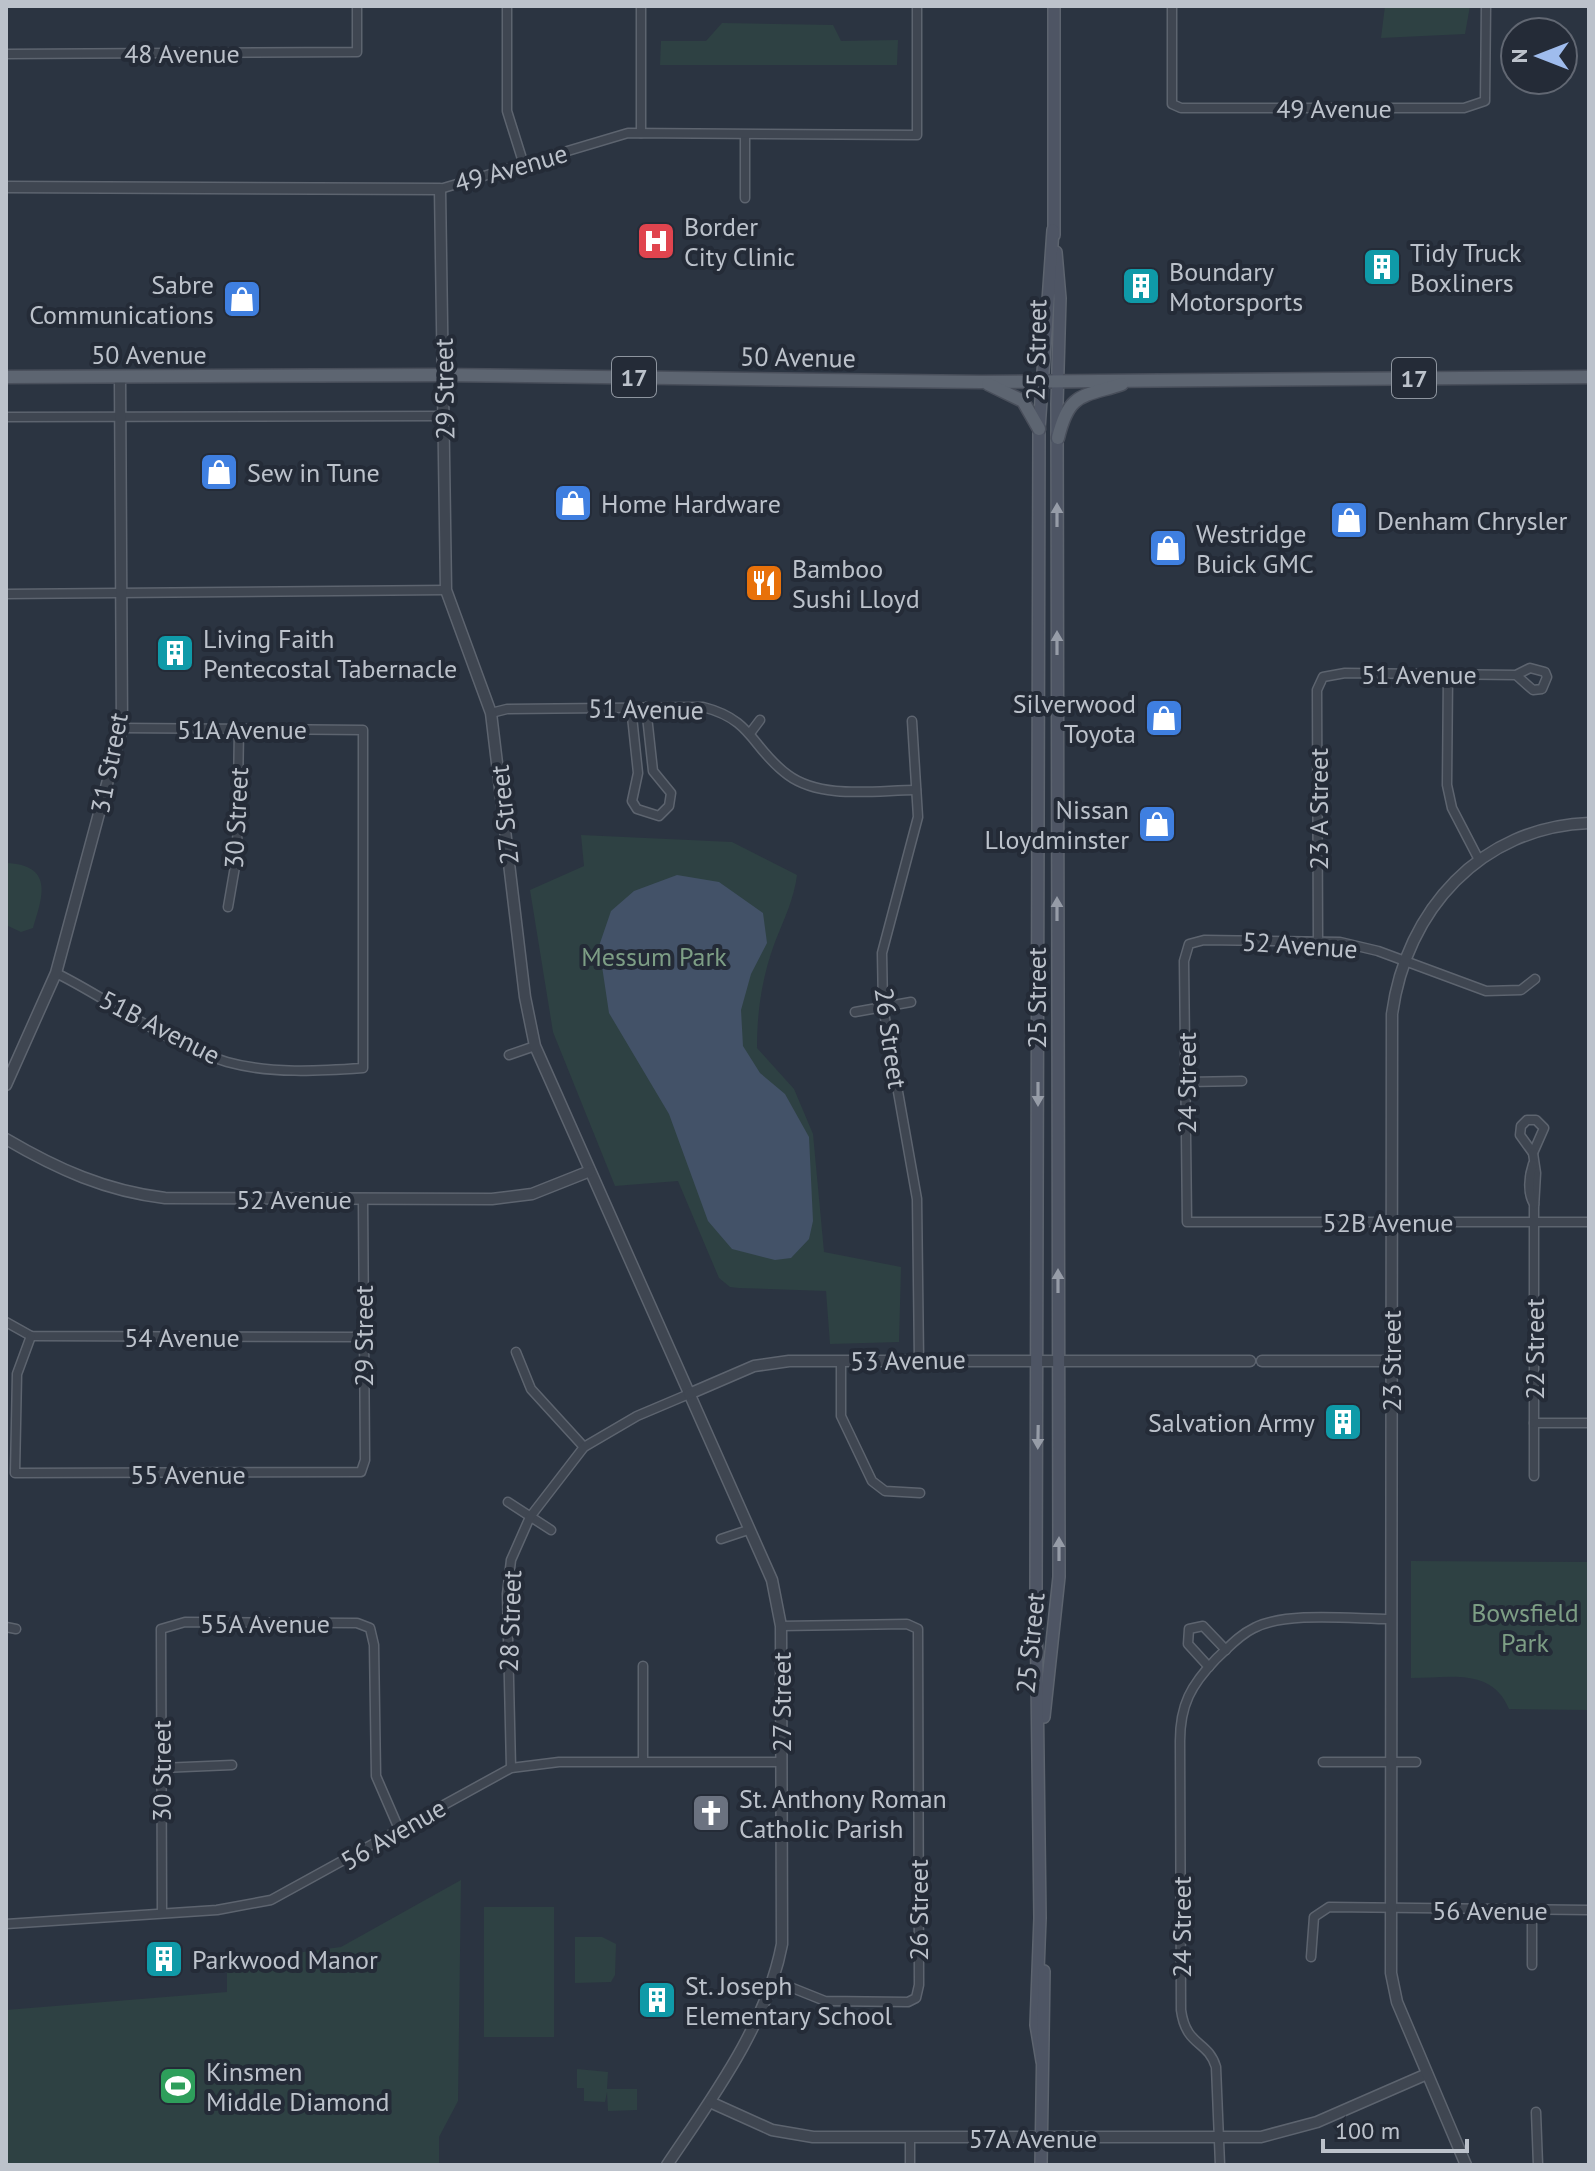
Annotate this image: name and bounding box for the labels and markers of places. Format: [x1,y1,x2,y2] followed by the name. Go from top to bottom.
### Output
[684,210,795,273] place label: Border City Clinic
[635,220,677,262] hospital icon: Border City Clinic
[1410,236,1522,299] place label: Tidy Truck Boxliners
[1361,246,1403,288] building icon: Tidy Truck Boxliners
[1169,255,1303,318] place label: Boundary Motorsports
[1120,265,1162,307] building icon: Boundary Motorsports
[29,268,214,331] place label: Sabre Communications
[221,278,263,320] shop icon: Sabre Communications
[198,451,240,493] shop icon: Sew in Tune
[247,456,380,489] place label: Sew in Tune
[552,482,594,524] shop icon: Home Hardware
[601,487,781,520] place label: Home Hardware
[1328,499,1370,541] shop icon: Denham Chrysler
[1377,504,1567,537] place label: Denham Chrysler
[1196,517,1314,580] place label: Westridge Buick GMC
[1147,527,1189,569] shop icon: Westridge Buick GMC
[792,552,920,615] place label: Bamboo Sushi Lloyd
[743,562,785,604] restaurant icon: Bamboo Sushi Lloyd
[203,622,457,685] place label: Living Faith Pentecostal Tabernacle
[154,632,196,674] building icon: Living Faith Pentecostal Tabernacle
[1013,687,1136,750] place label: Silverwood Toyota
[1143,697,1185,739] shop icon: Silverwood Toyota
[984,793,1129,856] place label: Nissan Lloydminster
[1136,803,1178,845] shop icon: Nissan Lloydminster
[1322,1401,1364,1443] building icon: Salvation Army
[1148,1406,1315,1439] place label: Salvation Army
[739,1782,947,1845] place label: St. Anthony Roman Catholic Parish
[690,1792,732,1834] church icon: St. Anthony Roman Catholic Parish
[143,1938,185,1980] building icon: Parkwood Manor
[192,1943,378,1976] place label: Parkwood Manor
[685,1969,893,2032] place label: St. Joseph Elementary School
[636,1979,678,2021] building icon: St. Joseph Elementary School
[206,2055,389,2118] place label: Kinsmen Middle Diamond
[157,2065,199,2107] sports icon: Kinsmen Middle Diamond

